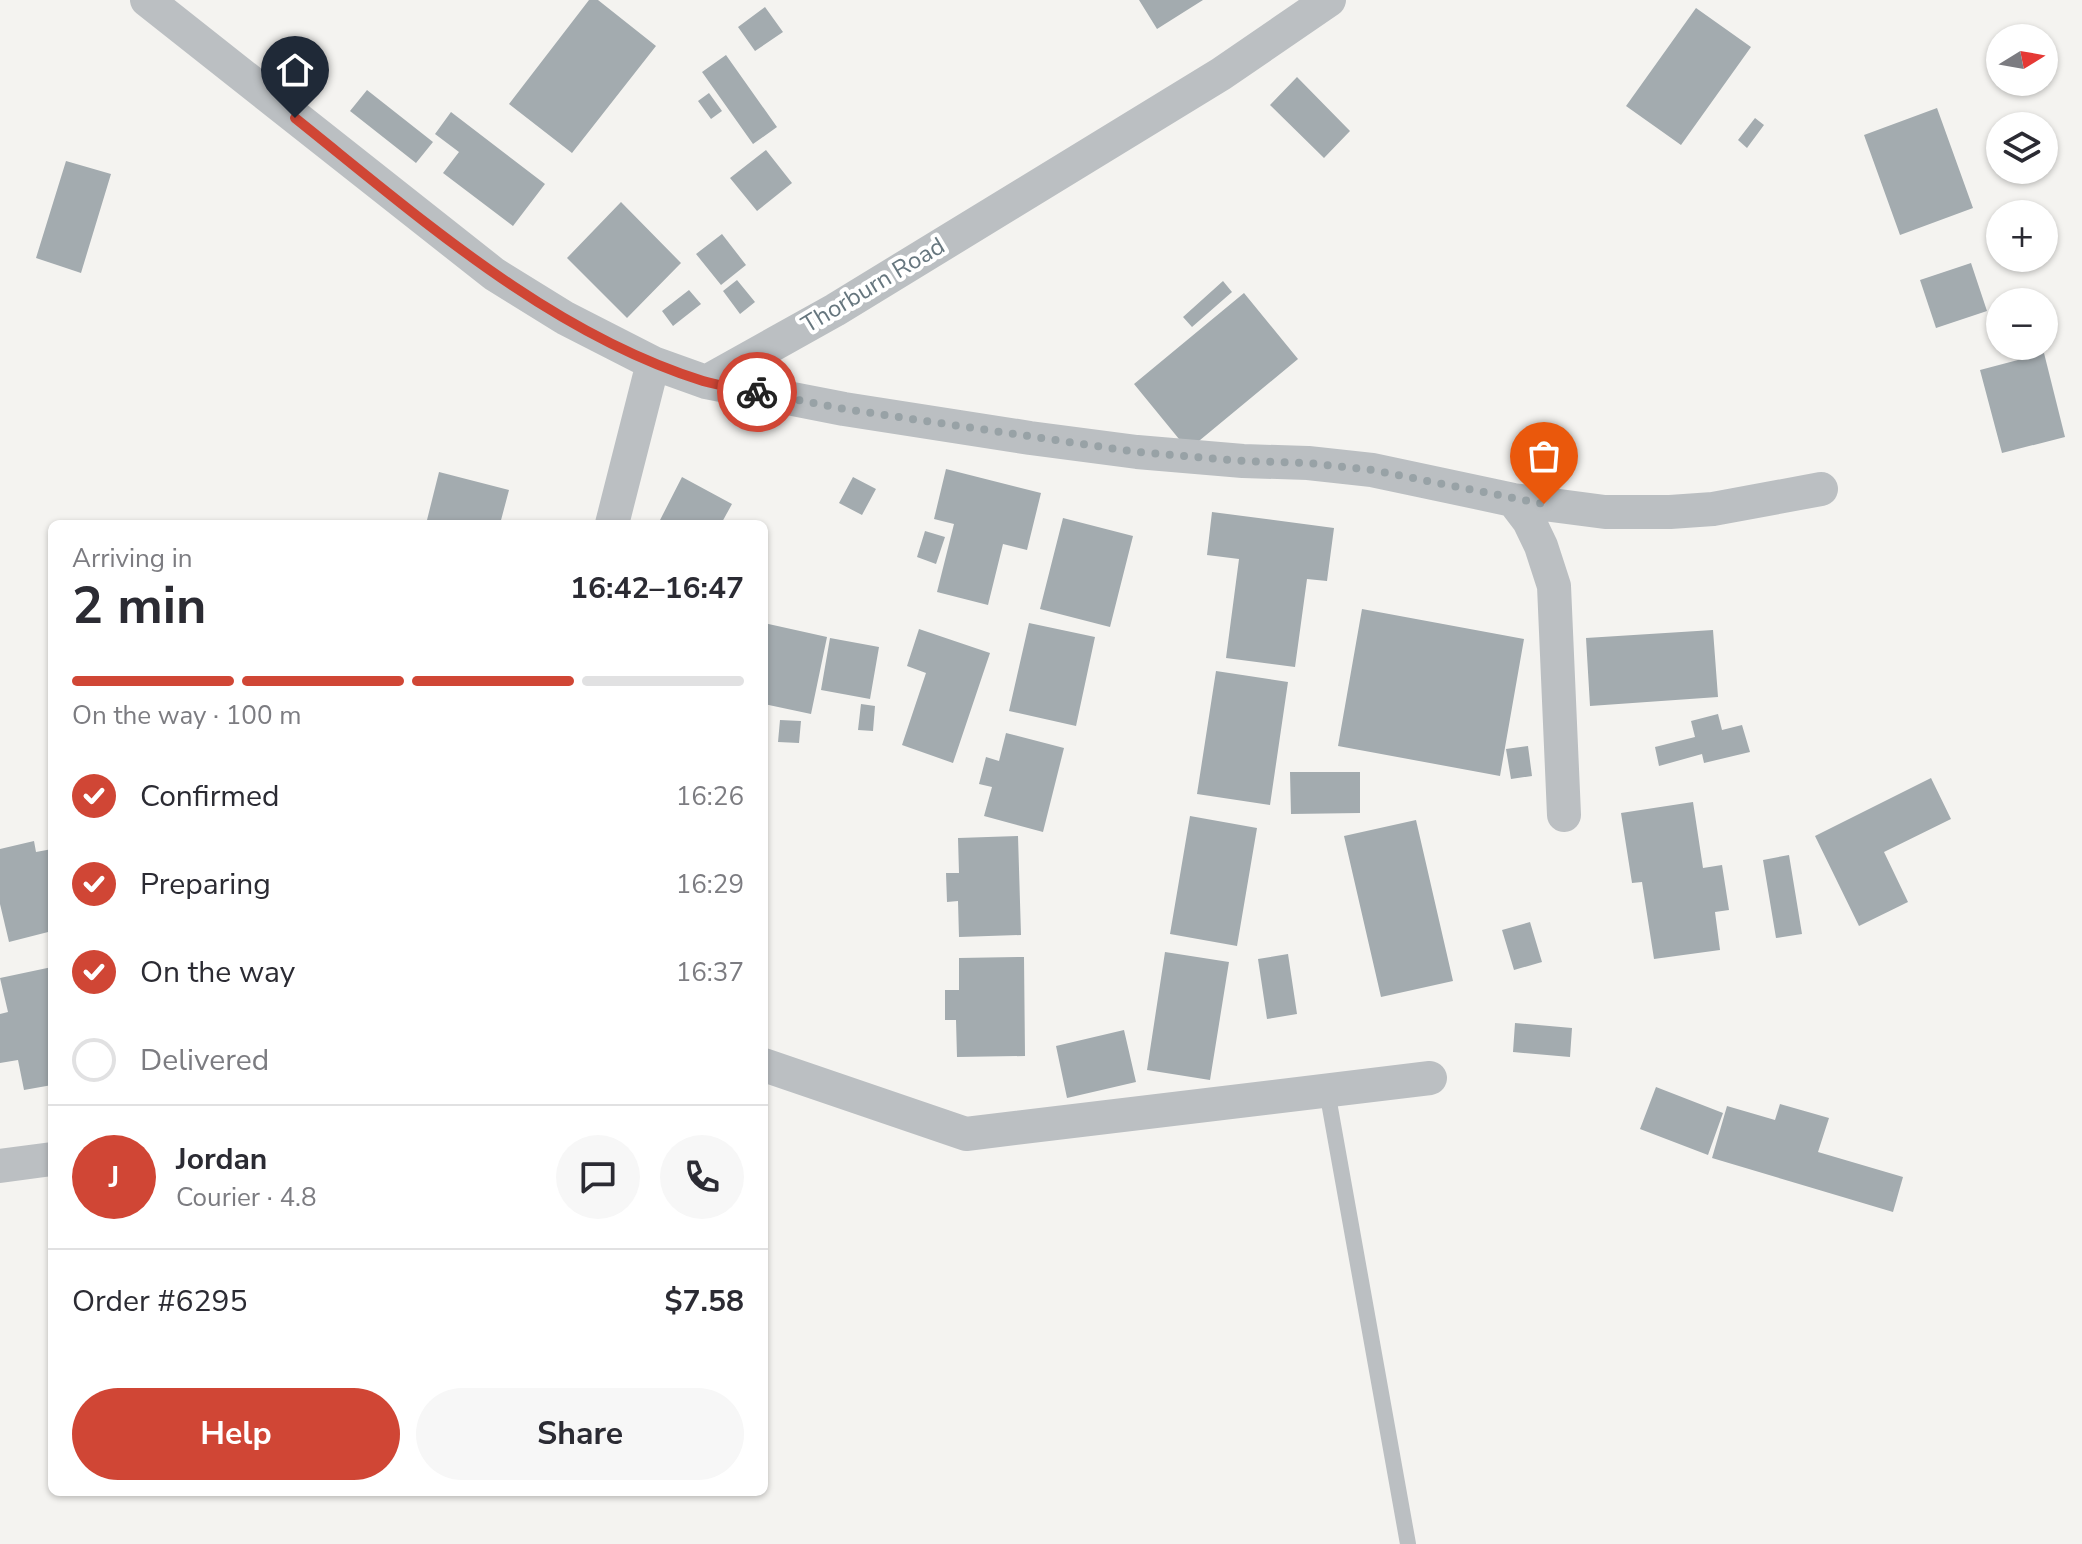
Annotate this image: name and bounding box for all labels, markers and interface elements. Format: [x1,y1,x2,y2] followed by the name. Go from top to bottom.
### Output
[1986,24,2058,96] north arrow
[1986,24,2058,360] map controls
[261,36,329,118] pin
[273,48,317,92] icon: home
[1986,112,2058,184] button: layers
[1986,200,2058,272] button: +
[795,230,951,340] street label: Thorburn Road
[1986,288,2058,360] button: −
[717,352,797,432] courier
[735,370,779,414] icon: bike
[1510,422,1578,504] pin
[1522,434,1566,478] icon: bag
[72,541,193,576] text: Arriving in
[570,568,744,609] text: 16:42–16:47
[72,570,207,641] text: 2 min
[72,698,301,733] text: On the way · 100 m
[72,774,116,818] icon: check
[140,776,280,817] text: Confirmed
[676,779,744,814] text: 16:26
[72,862,116,906] icon: check
[140,864,271,905] text: Preparing
[676,867,744,902] text: 16:29
[72,950,116,994] icon: check
[140,952,295,993] text: On the way
[676,955,744,990] text: 16:37
[140,1040,269,1081] text: Delivered
[556,1135,640,1219] button: chat
[660,1135,744,1219] button: phone
[176,1139,267,1180] text: Jordan
[109,1157,119,1198] text: J
[176,1180,317,1215] text: Courier · 4.8
[72,1281,247,1322] text: Order #6295
[665,1281,744,1322] text: $7.58
[72,1388,400,1480] button: Help
[416,1388,744,1480] button: Share

